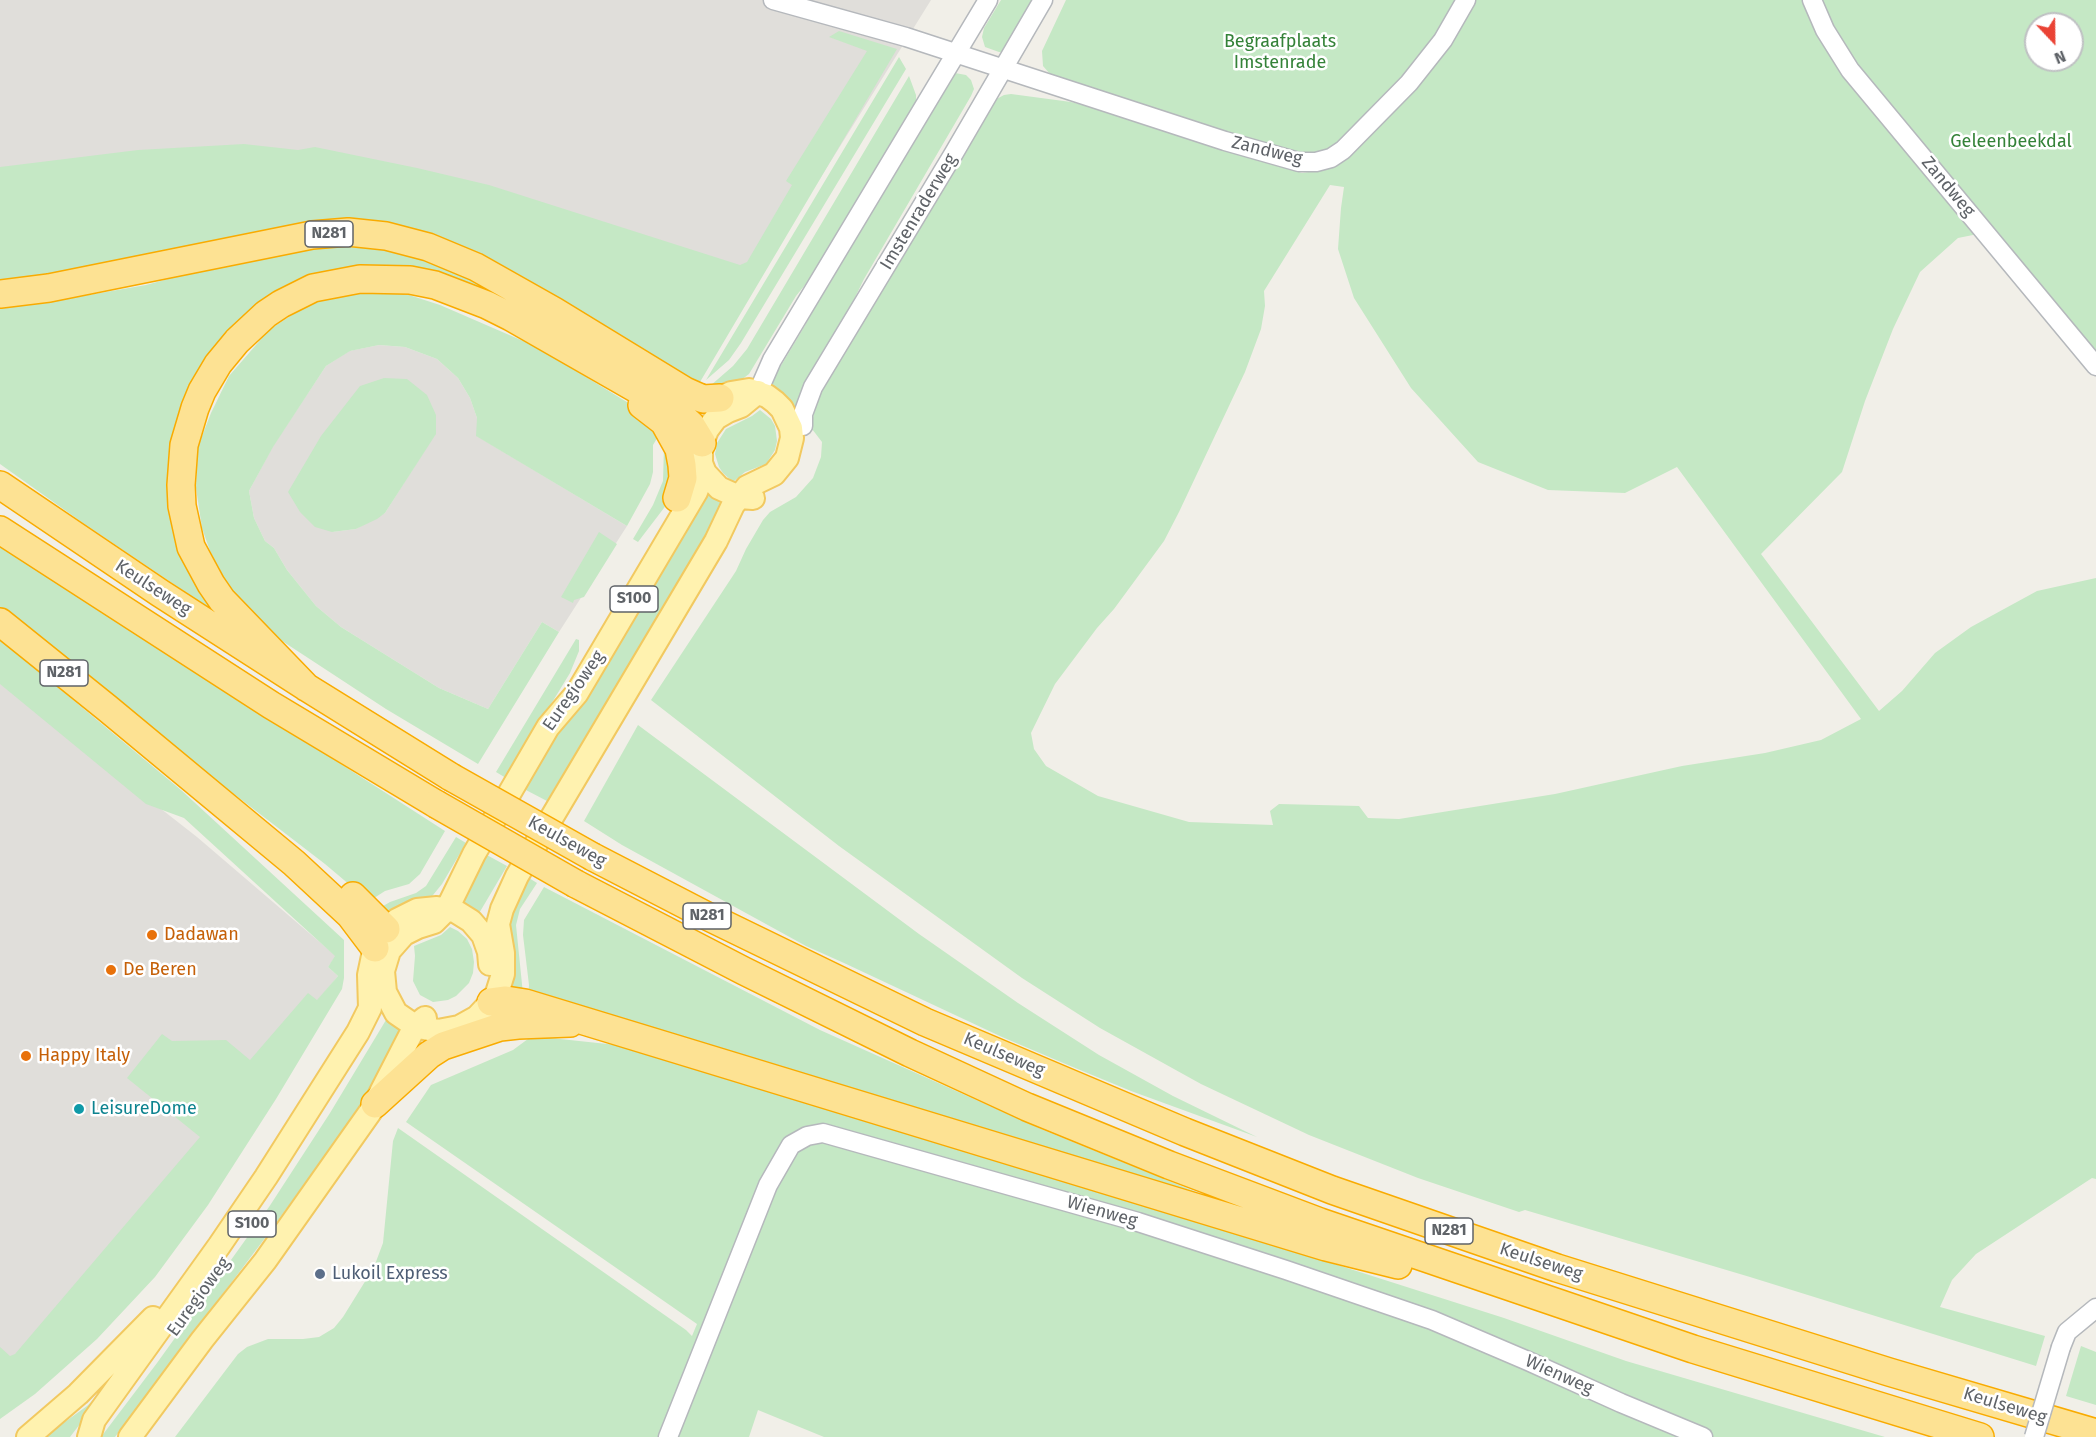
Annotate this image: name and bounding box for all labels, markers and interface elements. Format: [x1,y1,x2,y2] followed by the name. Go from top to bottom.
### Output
[2024,12,2084,72] north arrow
[1224,31,1336,74] park label: Begraafplaats Imstenrade
[2052,47,2069,68] text: N
[1950,131,2072,153] park label: Geleenbeekdal
[1229,132,1305,170] street label: Zandweg
[876,150,962,274] street label: Imstenraderweg
[1916,152,1980,222] street label: Zandweg
[305,221,353,247] road number: N281
[111,555,195,621] street label: Keulseweg
[610,586,658,612] road number: S100
[538,647,610,735] street label: Euregioweg
[40,660,88,686] road number: N281
[524,812,610,872] street label: Keulseweg
[683,903,731,929] road number: N281
[164,924,239,946] place label: Dadawan
[145,928,159,942] marker: Dadawan
[123,959,197,981] place label: De Beren
[104,963,118,977] marker: De Beren
[960,1028,1048,1082] street label: Keulseweg
[38,1045,130,1067] place label: Happy Italy
[19,1049,33,1063] marker: Happy Italy
[91,1098,197,1120] place label: LeisureDome
[72,1102,86,1116] marker: LeisureDome
[1064,1192,1140,1232] street label: Wienweg
[228,1211,276,1237] road number: S100
[1425,1218,1473,1244] road number: N281
[1497,1238,1585,1286] street label: Keulseweg
[163,1253,235,1341] street label: Euregioweg
[332,1263,448,1285] place label: Lukoil Express
[313,1267,327,1281] marker: Lukoil Express
[1522,1350,1596,1400] street label: Wienweg
[1961,1383,2049,1429] street label: Keulseweg

